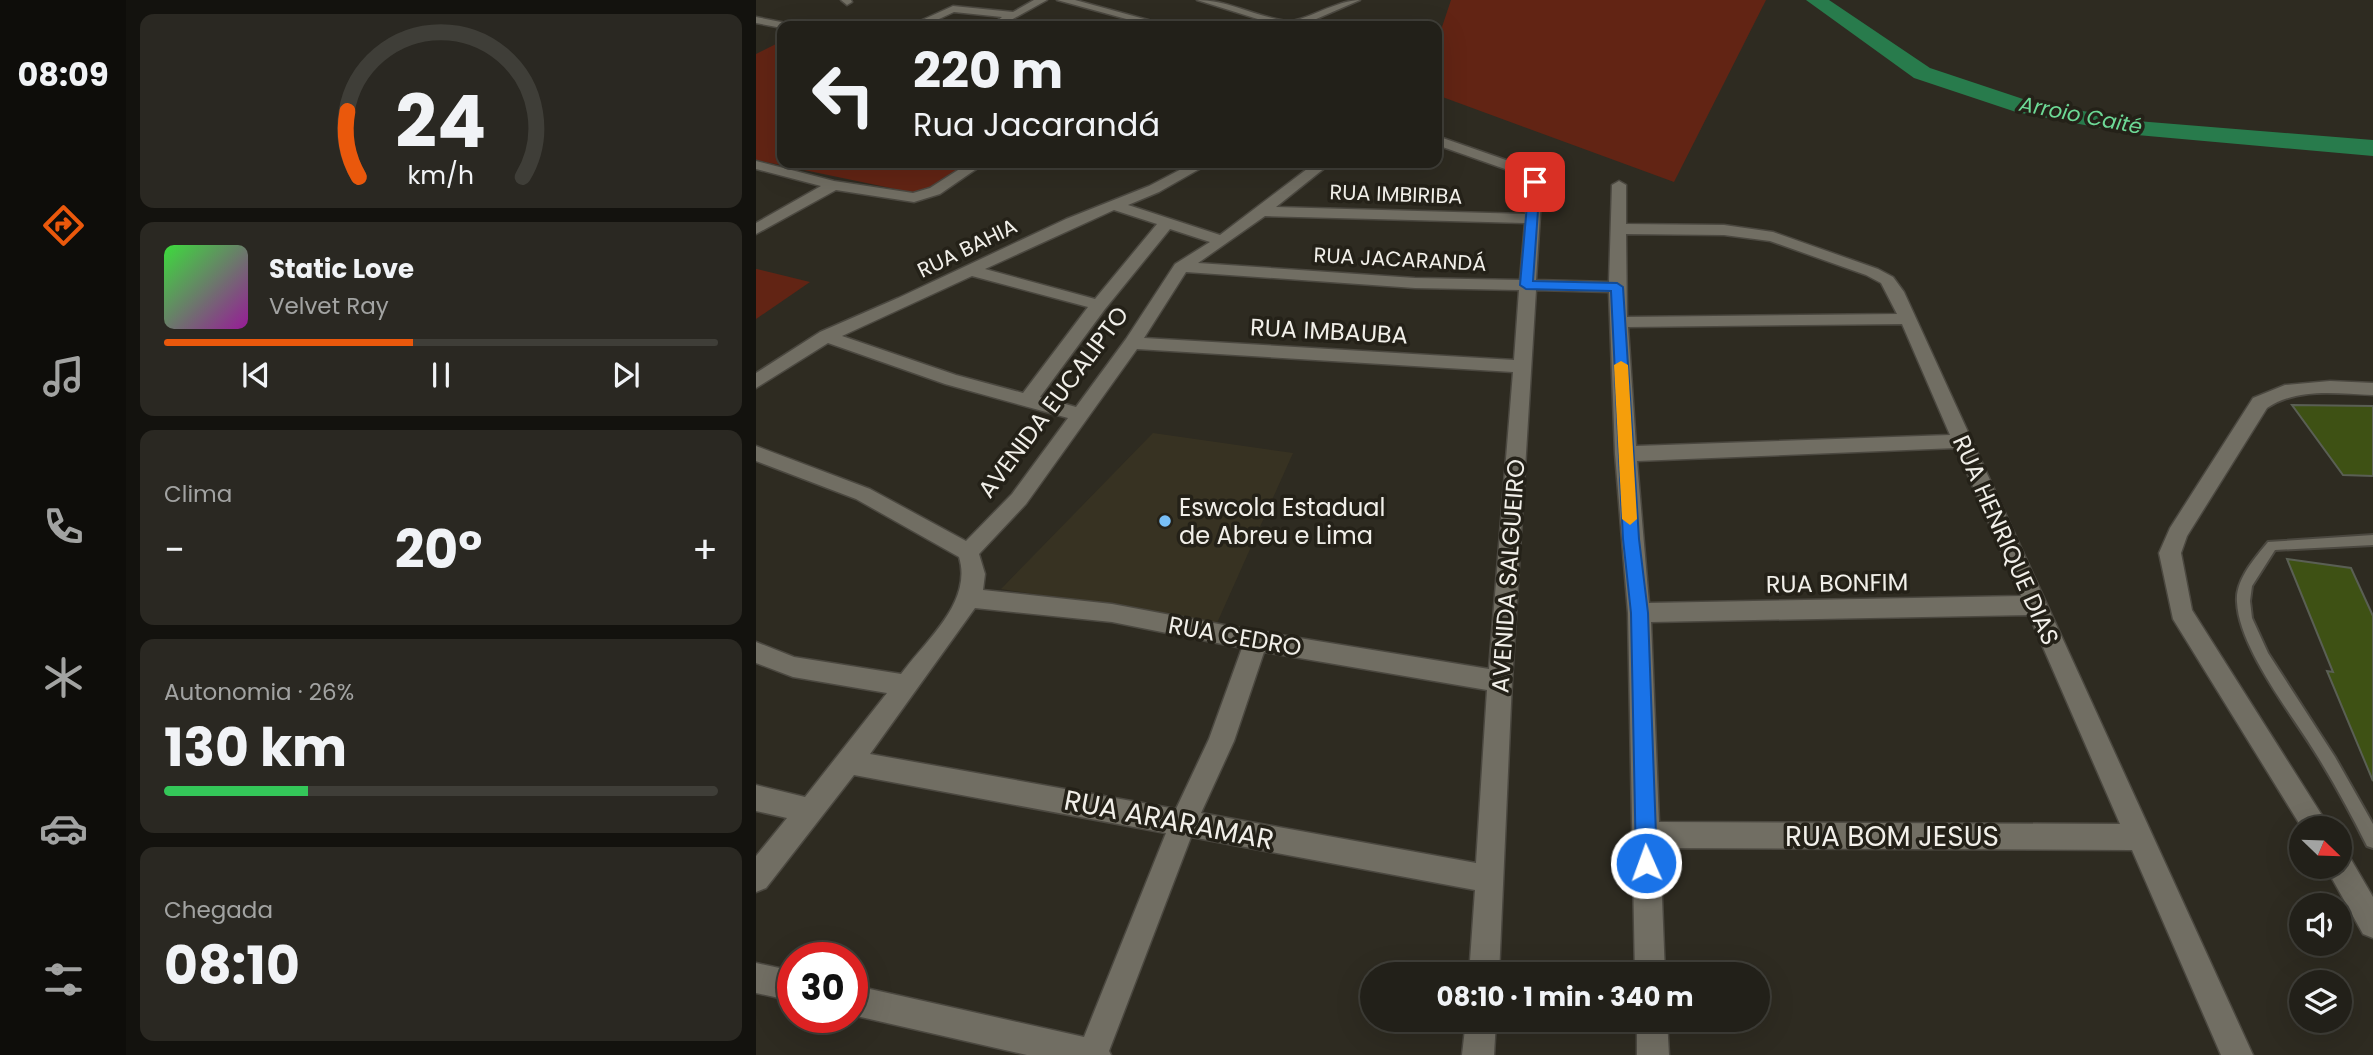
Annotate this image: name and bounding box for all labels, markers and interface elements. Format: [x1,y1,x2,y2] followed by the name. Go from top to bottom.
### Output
[913,37,1063,105] text: 220 m
[798,49,889,140] icon: left
[17,52,109,97] text: 08:09
[396,71,486,172] text: 24
[2016,89,2145,141] water label: Arroio Caité
[913,102,1160,147] text: Rua Jacarandá
[1505,152,1565,212] pin
[408,158,474,193] text: km/h
[1516,163,1554,201] icon: arrive
[1329,177,1463,211] street label: RUA IMBIRIBA
[39,201,88,250] icon: directions
[912,211,1022,285] street label: RUA BAHIA
[1313,240,1487,278] street label: RUA JACARANDÁ
[269,251,414,287] text: Static Love
[269,290,389,322] text: Velvet Ray
[970,299,1136,505] street label: AVENIDA EUCALIPTO
[1249,310,1409,352] street label: RUA IMBAUBA
[39,352,88,401] icon: music
[237,356,275,394] icon: previous
[422,356,460,394] icon: pause
[607,356,645,394] icon: next
[1945,430,2067,650] street label: RUA HENRIQUE DIAS
[1483,458,1533,694] street label: AVENIDA SALGUEIRO
[164,478,232,510] text: Clima
[1179,491,1386,552] place label: Eswcola Estadual de Abreu e Lima
[39,502,88,551] icon: phone
[395,513,482,586] text: 20°
[1157,513,1173,529] marker: Eswcola Estadual de Abreu e Lima
[164,523,185,576] text: −
[692,523,718,576] text: +
[1765,565,1909,601] street label: RUA BONFIM
[1166,608,1304,664] street label: RUA CEDRO
[39,653,88,702] icon: climate
[164,676,354,708] text: Autonomia · 26%
[164,711,347,784] text: 130 km
[1061,781,1277,859] street label: RUA ARARAMAR
[39,804,88,853] icon: car
[2289,816,2352,878] north arrow
[2289,816,2352,1033] map controls
[1785,817,1999,856] street label: RUA BOM JESUS
[1609,826,1683,900] position arrow
[2289,893,2352,956] button: sound
[164,894,273,926] text: Chegada
[164,929,300,1002] text: 08:10
[777,942,868,1033] speed limit sign: 30
[39,955,88,1004] icon: filters
[2289,970,2352,1033] button: layers
[1437,979,1693,1015] text: 08:10 · 1 min · 340 m

